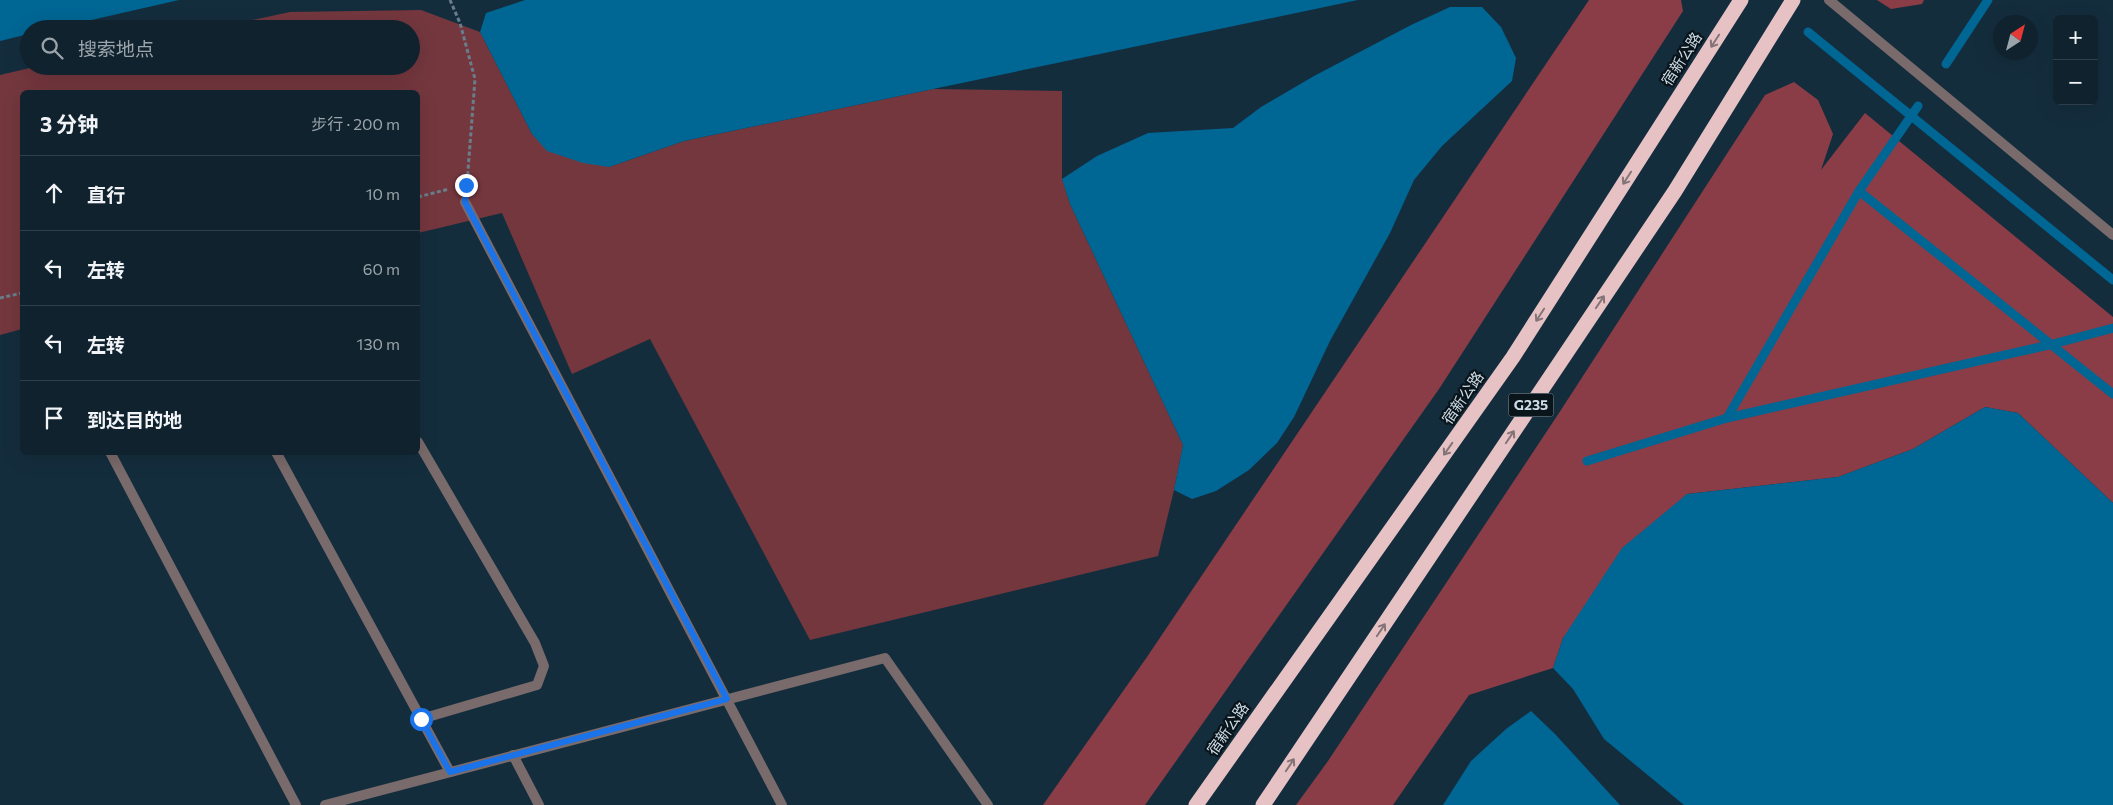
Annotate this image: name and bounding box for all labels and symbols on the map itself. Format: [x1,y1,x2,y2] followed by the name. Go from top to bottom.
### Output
[1993,15,2038,60] north arrow
[1657,28,1705,89] street label: 宿新公路
[1709,34,1720,48] one-way arrow
[1622,171,1633,185] one-way arrow
[455,174,478,197] route end
[1595,295,1605,309] one-way arrow
[1535,308,1545,322] one-way arrow
[1438,368,1487,427] street label: 宿新公路
[1508,394,1554,416] road number: G235
[1505,430,1515,444] one-way arrow
[1443,442,1453,456] one-way arrow
[1375,623,1386,637] one-way arrow
[1203,699,1252,758] street label: 宿新公路
[410,708,433,731] route start
[1285,758,1295,772] one-way arrow

